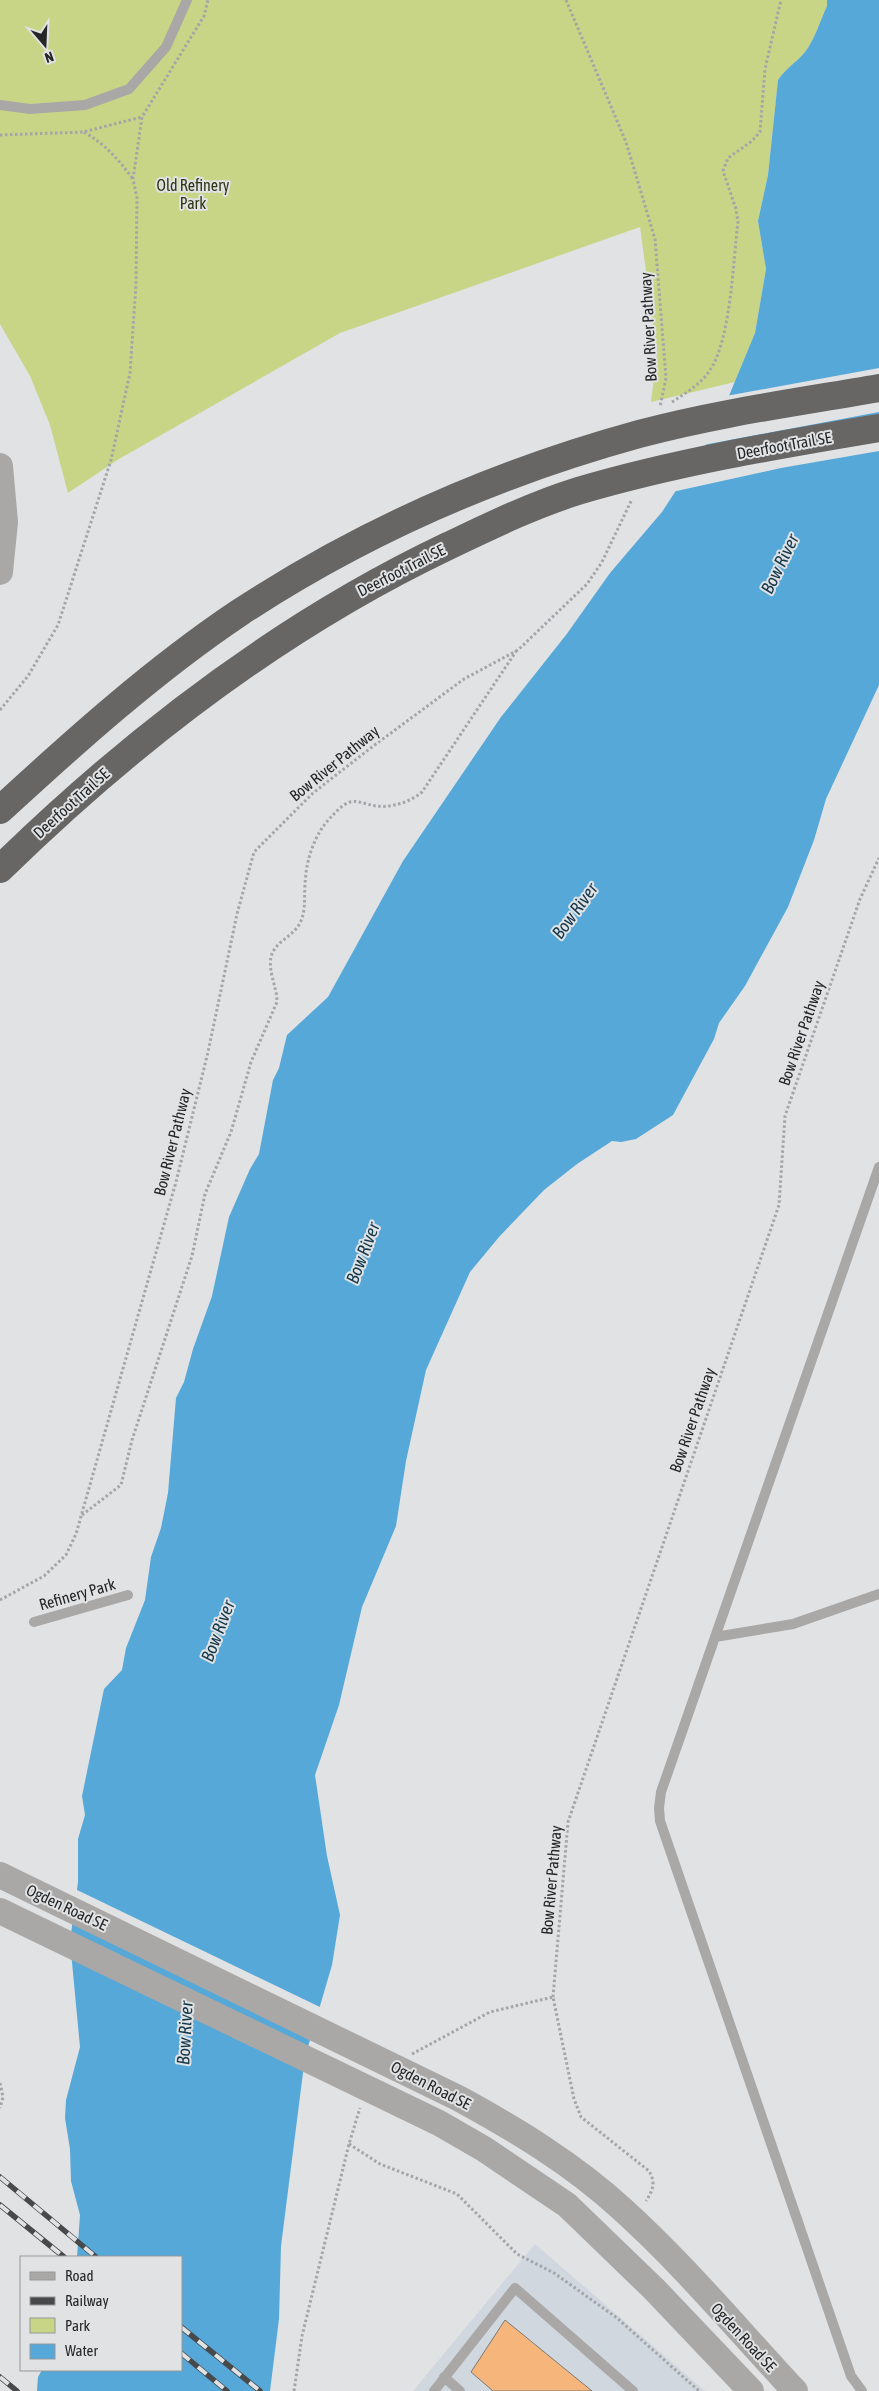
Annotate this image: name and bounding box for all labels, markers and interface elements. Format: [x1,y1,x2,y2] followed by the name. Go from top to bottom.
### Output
[20,20,70,70] north arrow
[43,48,56,66] text: N
[157,176,230,212] park label: Old Refinery Park
[636,271,661,382] street label: Bow River Pathway
[735,428,833,462] street label: Deerfoot Trail SE
[756,530,803,597] water label: Bow River
[354,540,448,600] street label: Deerfoot Trail SE
[286,721,383,805] street label: Bow River Pathway
[29,764,113,842] street label: Deerfoot Trail SE
[547,878,602,943] water label: Bow River
[775,978,828,1088] street label: Bow River Pathway
[150,1086,195,1198] street label: Bow River Pathway
[341,1219,384,1286] water label: Bow River
[666,1365,719,1475] street label: Bow River Pathway
[37,1575,118,1614] street label: Refinery Park
[196,1597,239,1664] water label: Bow River
[537,1824,566,1936] street label: Bow River Pathway
[23,1880,110,1935] street label: Ogden Road SE
[172,2000,197,2065] water label: Bow River
[388,2057,474,2114] street label: Ogden Road SE
[20,2256,182,2371] legend
[65,2267,94,2284] text: Road
[65,2292,109,2309] text: Railway
[707,2299,780,2376] street label: Ogden Road SE
[65,2317,90,2334] text: Park
[65,2342,98,2359] text: Water

